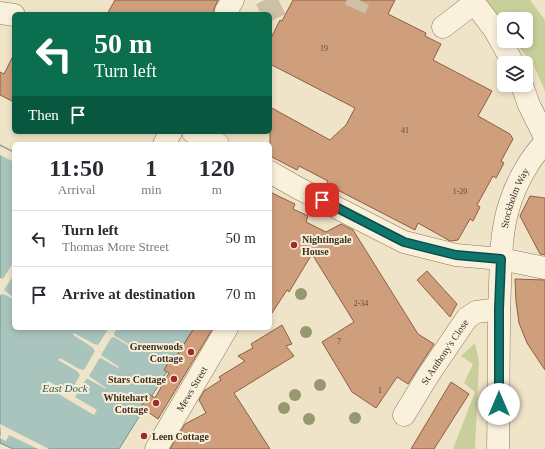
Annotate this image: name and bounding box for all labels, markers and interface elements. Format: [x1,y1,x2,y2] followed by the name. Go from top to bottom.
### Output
[497,12,533,92] map controls
[497,12,533,48] button: search
[28,28,80,80] icon: left
[94,28,152,59] text: 50 m
[320,44,328,53] house number: 19
[497,56,533,92] button: layers
[94,61,157,81] text: Turn left
[67,104,89,126] icon: arrive
[28,107,59,123] text: Then
[401,126,409,135] house number: 41
[49,155,104,181] text: 11:50
[145,155,157,181] text: 1
[199,155,235,181] text: 120
[498,166,530,229] street label: Stockholm Way
[58,182,95,197] text: Arrival
[141,182,161,197] text: min
[212,182,222,197] text: m
[305,183,339,217] pin
[453,187,467,196] house number: 1-20
[311,189,333,211] icon: arrive
[62,222,119,238] text: Turn left
[28,228,50,250] icon: left
[226,230,256,246] text: 50 m
[302,234,352,257] place label: Nightingale House
[62,239,169,254] text: Thomas More Street
[289,240,299,250] marker: Nightingale House
[28,284,50,306] icon: arrive
[62,286,195,302] text: Arrive at destination
[226,286,256,302] text: 70 m
[354,299,368,308] house number: 2-34
[418,317,470,386] street label: St Anthony's Close
[337,337,341,346] house number: 7
[130,341,184,364] place label: Greenwoods Cottage
[186,347,196,357] marker: Greenwoods Cottage
[174,364,209,413] street label: Mews Street
[108,374,167,385] place label: Stars Cottage
[169,374,179,384] marker: Stars Cottage
[41,382,89,394] water label: East Dock
[478,383,520,425] position arrow
[378,386,382,395] house number: 1
[104,392,149,415] place label: Whitehart Cottage
[151,398,161,408] marker: Whitehart Cottage
[139,431,149,441] marker: Leen Cottage
[152,431,209,442] place label: Leen Cottage

